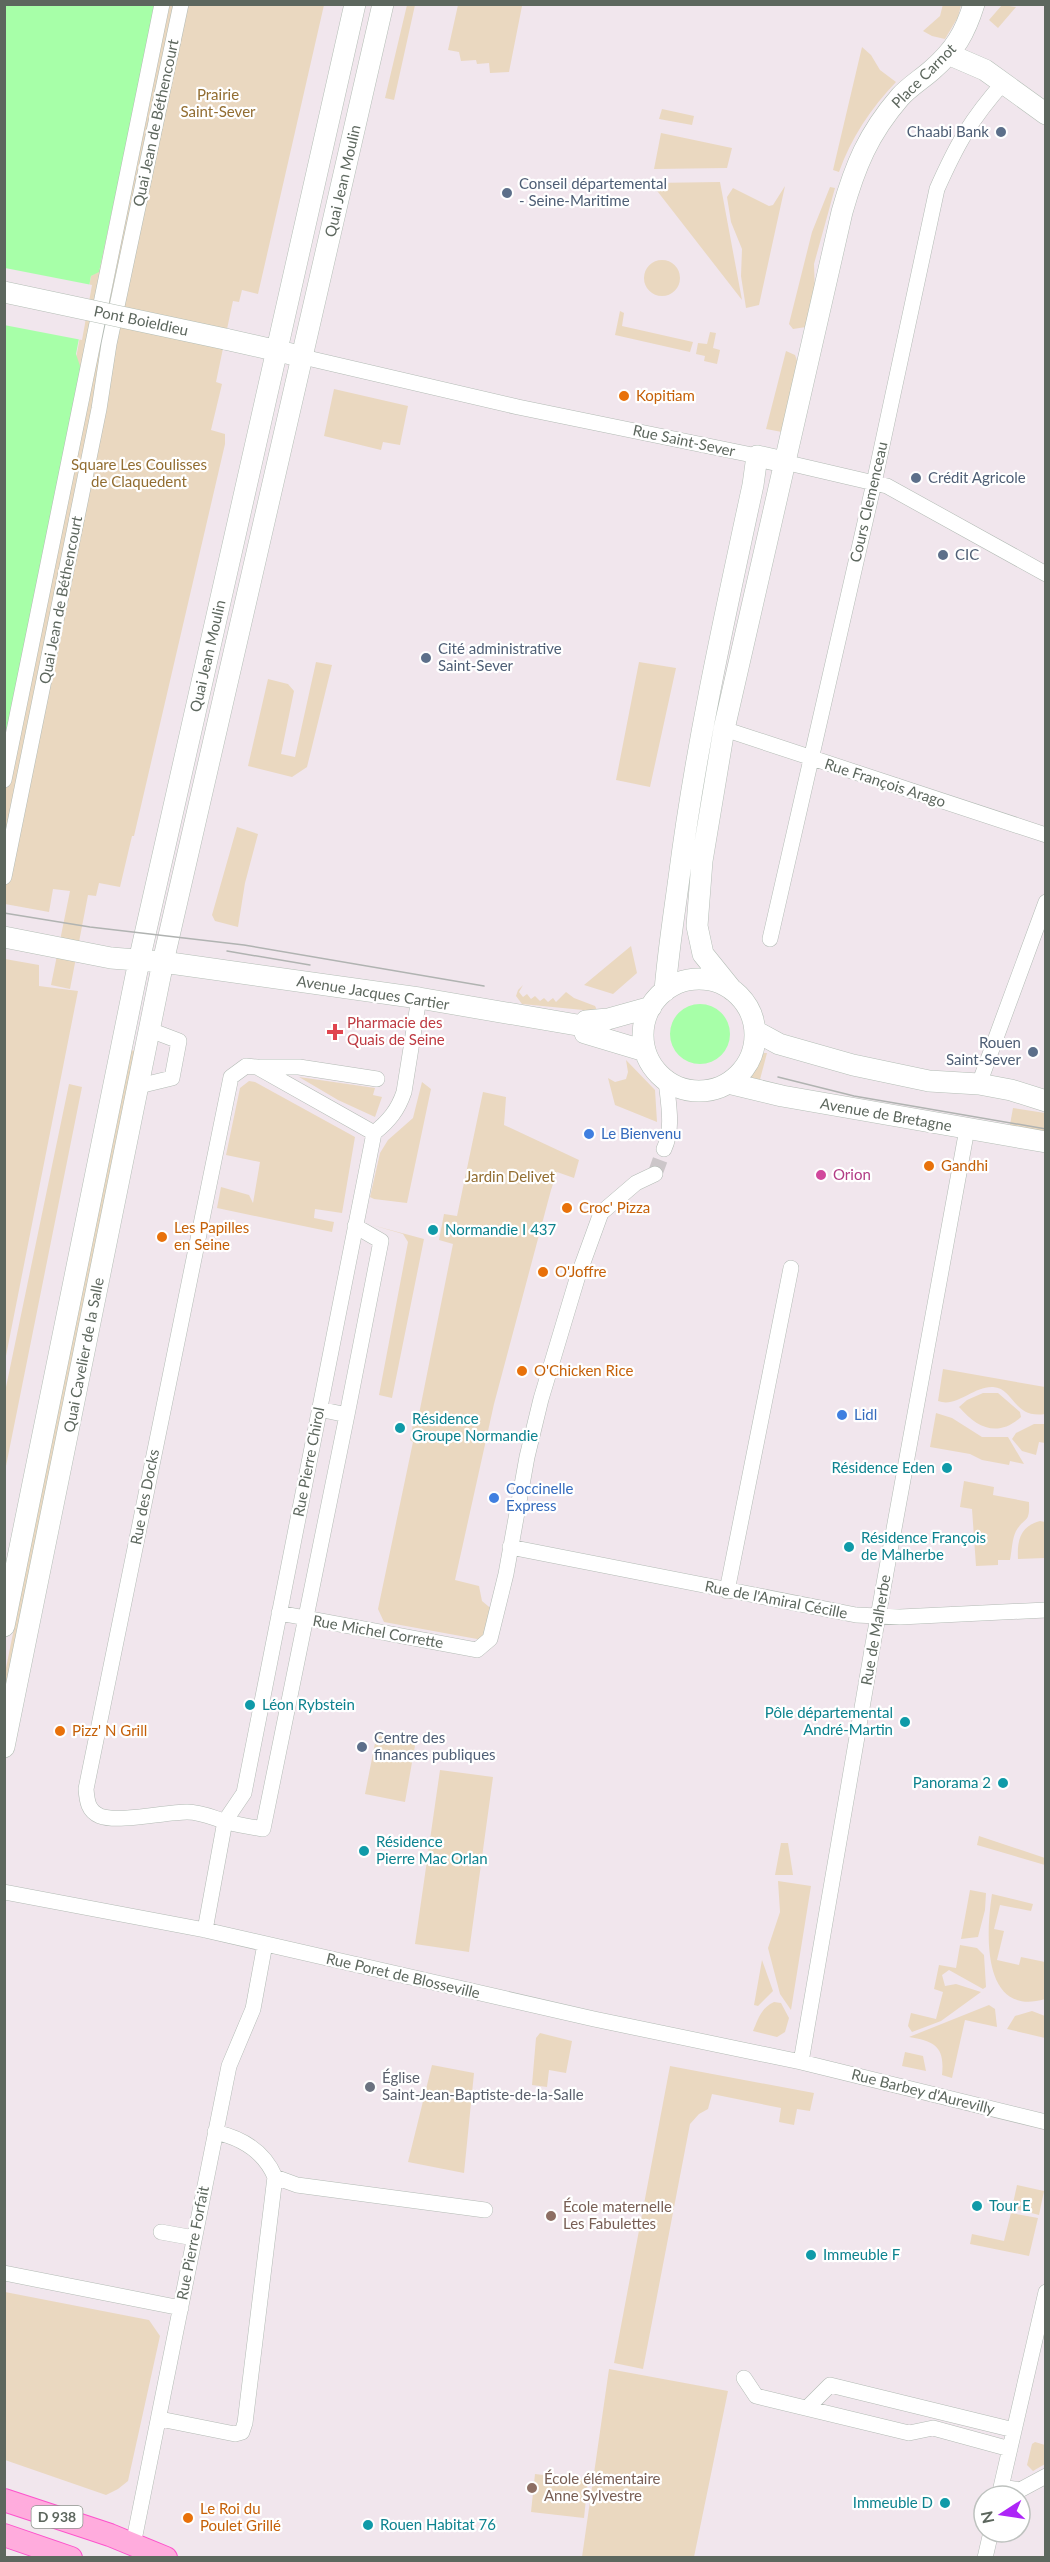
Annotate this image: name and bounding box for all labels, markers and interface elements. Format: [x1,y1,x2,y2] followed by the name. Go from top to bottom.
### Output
[128,37,182,208] street label: Quai Jean de Béthencourt
[887,39,960,111] street label: Place Carnot
[180,85,256,120] park label: Prairie Saint-Sever
[907,122,989,140] place label: Chaabi Bank
[320,123,364,239] street label: Quai Jean Moulin
[994,125,1008,139] marker: Chaabi Bank
[519,174,667,209] place label: Conseil départemental - Seine-Maritime
[500,186,514,200] marker: Conseil départemental - Seine-Maritime
[92,301,190,339] street label: Pont Boieldieu
[636,386,695,404] place label: Kopitiam
[617,389,631,403] marker: Kopitiam
[631,420,738,460] street label: Rue Saint-Sever
[845,440,891,564] street label: Cours Clemenceau
[71,455,207,490] park label: Square Les Coulisses de Claquedent
[928,468,1026,486] place label: Crédit Agricole
[909,471,923,485] marker: Crédit Agricole
[35,514,85,685] street label: Quai Jean de Béthencourt
[955,545,979,563] place label: CIC
[936,548,950,562] marker: CIC
[185,598,229,714] street label: Quai Jean Moulin
[438,639,562,674] place label: Cité administrative Saint-Sever
[419,651,433,665] marker: Cité administrative Saint-Sever
[822,754,948,810] street label: Rue François Arago
[296,971,451,1013] street label: Avenue Jacques Cartier
[347,1013,445,1048] place label: Pharmacie des Quais de Seine
[328,1025,342,1039] marker: Pharmacie des Quais de Seine
[946,1033,1022,1068] place label: Rouen Saint-Sever
[1026,1045,1040,1059] marker: Rouen Saint-Sever
[819,1094,953,1134] street label: Avenue de Bretagne
[601,1124,681,1142] place label: Le Bienvenu
[582,1127,596,1141] marker: Le Bienvenu
[941,1156,988,1174] place label: Gandhi
[922,1159,936,1173] marker: Gandhi
[833,1165,871,1183] place label: Orion
[465,1167,556,1185] park label: Jardin Delivet
[814,1168,828,1182] marker: Orion
[579,1198,650,1216] place label: Croc' Pizza
[560,1201,574,1215] marker: Croc' Pizza
[174,1218,249,1253] place label: Les Papilles en Seine
[445,1220,557,1238] place label: Normandie I 437
[426,1223,440,1237] marker: Normandie I 437
[155,1230,169,1244] marker: Les Papilles en Seine
[555,1262,607,1280] place label: O'Joffre
[536,1265,550,1279] marker: O'Joffre
[59,1276,107,1434] street label: Quai Cavelier de la Salle
[534,1361,633,1379] place label: O'Chicken Rice
[515,1364,529,1378] marker: O'Chicken Rice
[289,1405,327,1518] street label: Rue Pierre Chirol
[854,1405,877,1423] place label: Lidl
[835,1408,849,1422] marker: Lidl
[412,1409,538,1444] place label: Résidence Groupe Normandie
[393,1421,407,1435] marker: Résidence Groupe Normandie
[126,1448,162,1546] street label: Rue des Docks
[832,1458,935,1476] place label: Résidence Eden
[940,1461,954,1475] marker: Résidence Eden
[506,1479,574,1514] place label: Coccinelle Express
[487,1491,501,1505] marker: Coccinelle Express
[861,1528,986,1563] place label: Résidence François de Malherbe
[842,1540,856,1554] marker: Résidence François de Malherbe
[856,1573,894,1687] street label: Rue de Malherbe
[703,1576,849,1622] street label: Rue de l'Amiral Cécille
[311,1611,445,1651] street label: Rue Michel Corrette
[262,1695,355,1713] place label: Léon Rybstein
[243,1698,257,1712] marker: Léon Rybstein
[765,1703,893,1738] place label: Pôle départemental André-Martin
[898,1715,912,1729] marker: Pôle départemental André-Martin
[72,1721,147,1739] place label: Pizz' N Grill
[53,1724,67,1738] marker: Pizz' N Grill
[374,1728,496,1763] place label: Centre des finances publiques
[355,1740,369,1754] marker: Centre des finances publiques
[913,1773,991,1791] place label: Panorama 2
[996,1776,1010,1790] marker: Panorama 2
[376,1832,488,1867] place label: Résidence Pierre Mac Orlan
[357,1844,371,1858] marker: Résidence Pierre Mac Orlan
[325,1949,482,2002] street label: Rue Poret de Blosseville
[850,2065,997,2118] street label: Rue Barbey d'Aurevilly
[382,2068,584,2103] place label: Église Saint-Jean-Baptiste-de-la-Salle
[363,2080,377,2094] marker: Église Saint-Jean-Baptiste-de-la-Salle
[172,2184,212,2301] street label: Rue Pierre Forfait
[989,2196,1031,2214] place label: Tour E
[563,2197,672,2232] place label: École maternelle Les Fabulettes
[970,2199,984,2213] marker: Tour E
[544,2209,558,2223] marker: École maternelle Les Fabulettes
[823,2245,900,2263] place label: Immeuble F
[804,2248,818,2262] marker: Immeuble F
[544,2469,661,2504] place label: École élémentaire Anne Sylvestre
[525,2481,539,2495] marker: École élémentaire Anne Sylvestre
[972,2484,1032,2544] north arrow
[853,2493,933,2511] place label: Immeuble D
[938,2496,952,2510] marker: Immeuble D
[200,2499,281,2534] place label: Le Roi du Poulet Grillé
[32,2506,82,2528] road number: D 938
[976,2509,997,2525] text: N
[181,2511,195,2525] marker: Le Roi du Poulet Grillé
[380,2515,496,2533] place label: Rouen Habitat 76
[361,2518,375,2532] marker: Rouen Habitat 76

